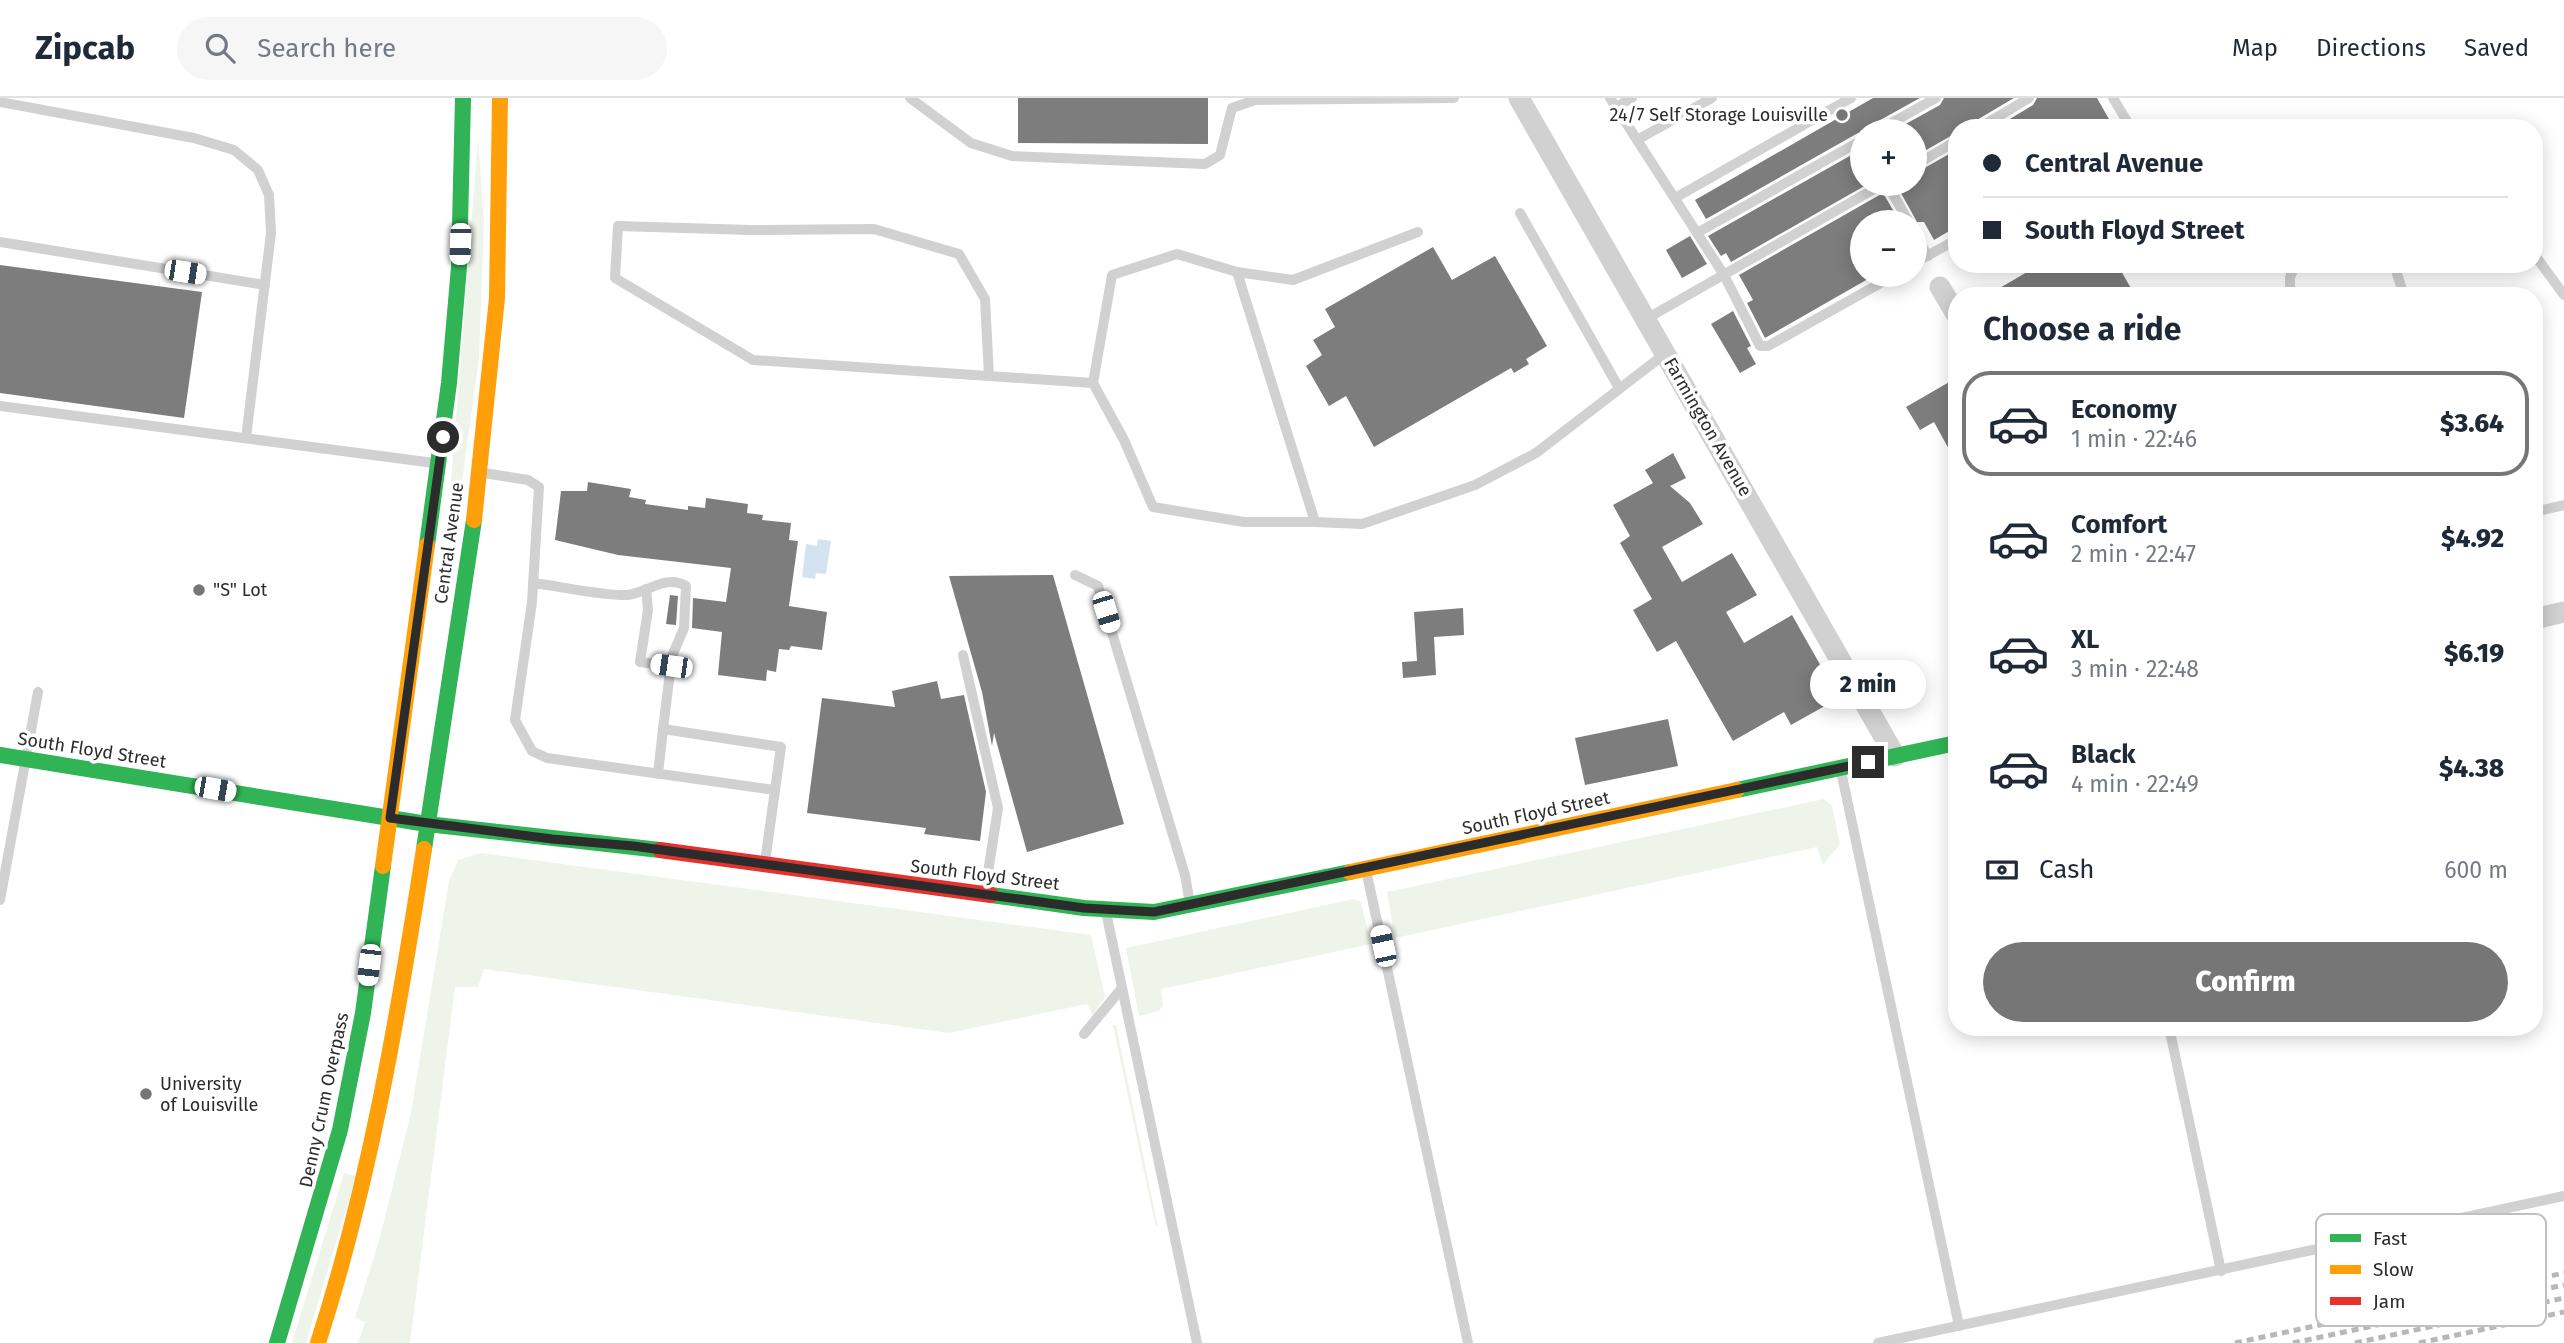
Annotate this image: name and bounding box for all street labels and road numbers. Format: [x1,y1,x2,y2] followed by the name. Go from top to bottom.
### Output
[1659,354,1757,500] street label: Farmington Avenue
[430,481,468,605] street label: Central Avenue
[16,727,168,773] street label: South Floyd Street
[1460,787,1612,839] street label: South Floyd Street
[909,855,1061,895] street label: South Floyd Street
[295,1011,353,1189] street label: Denny Crum Overpass

